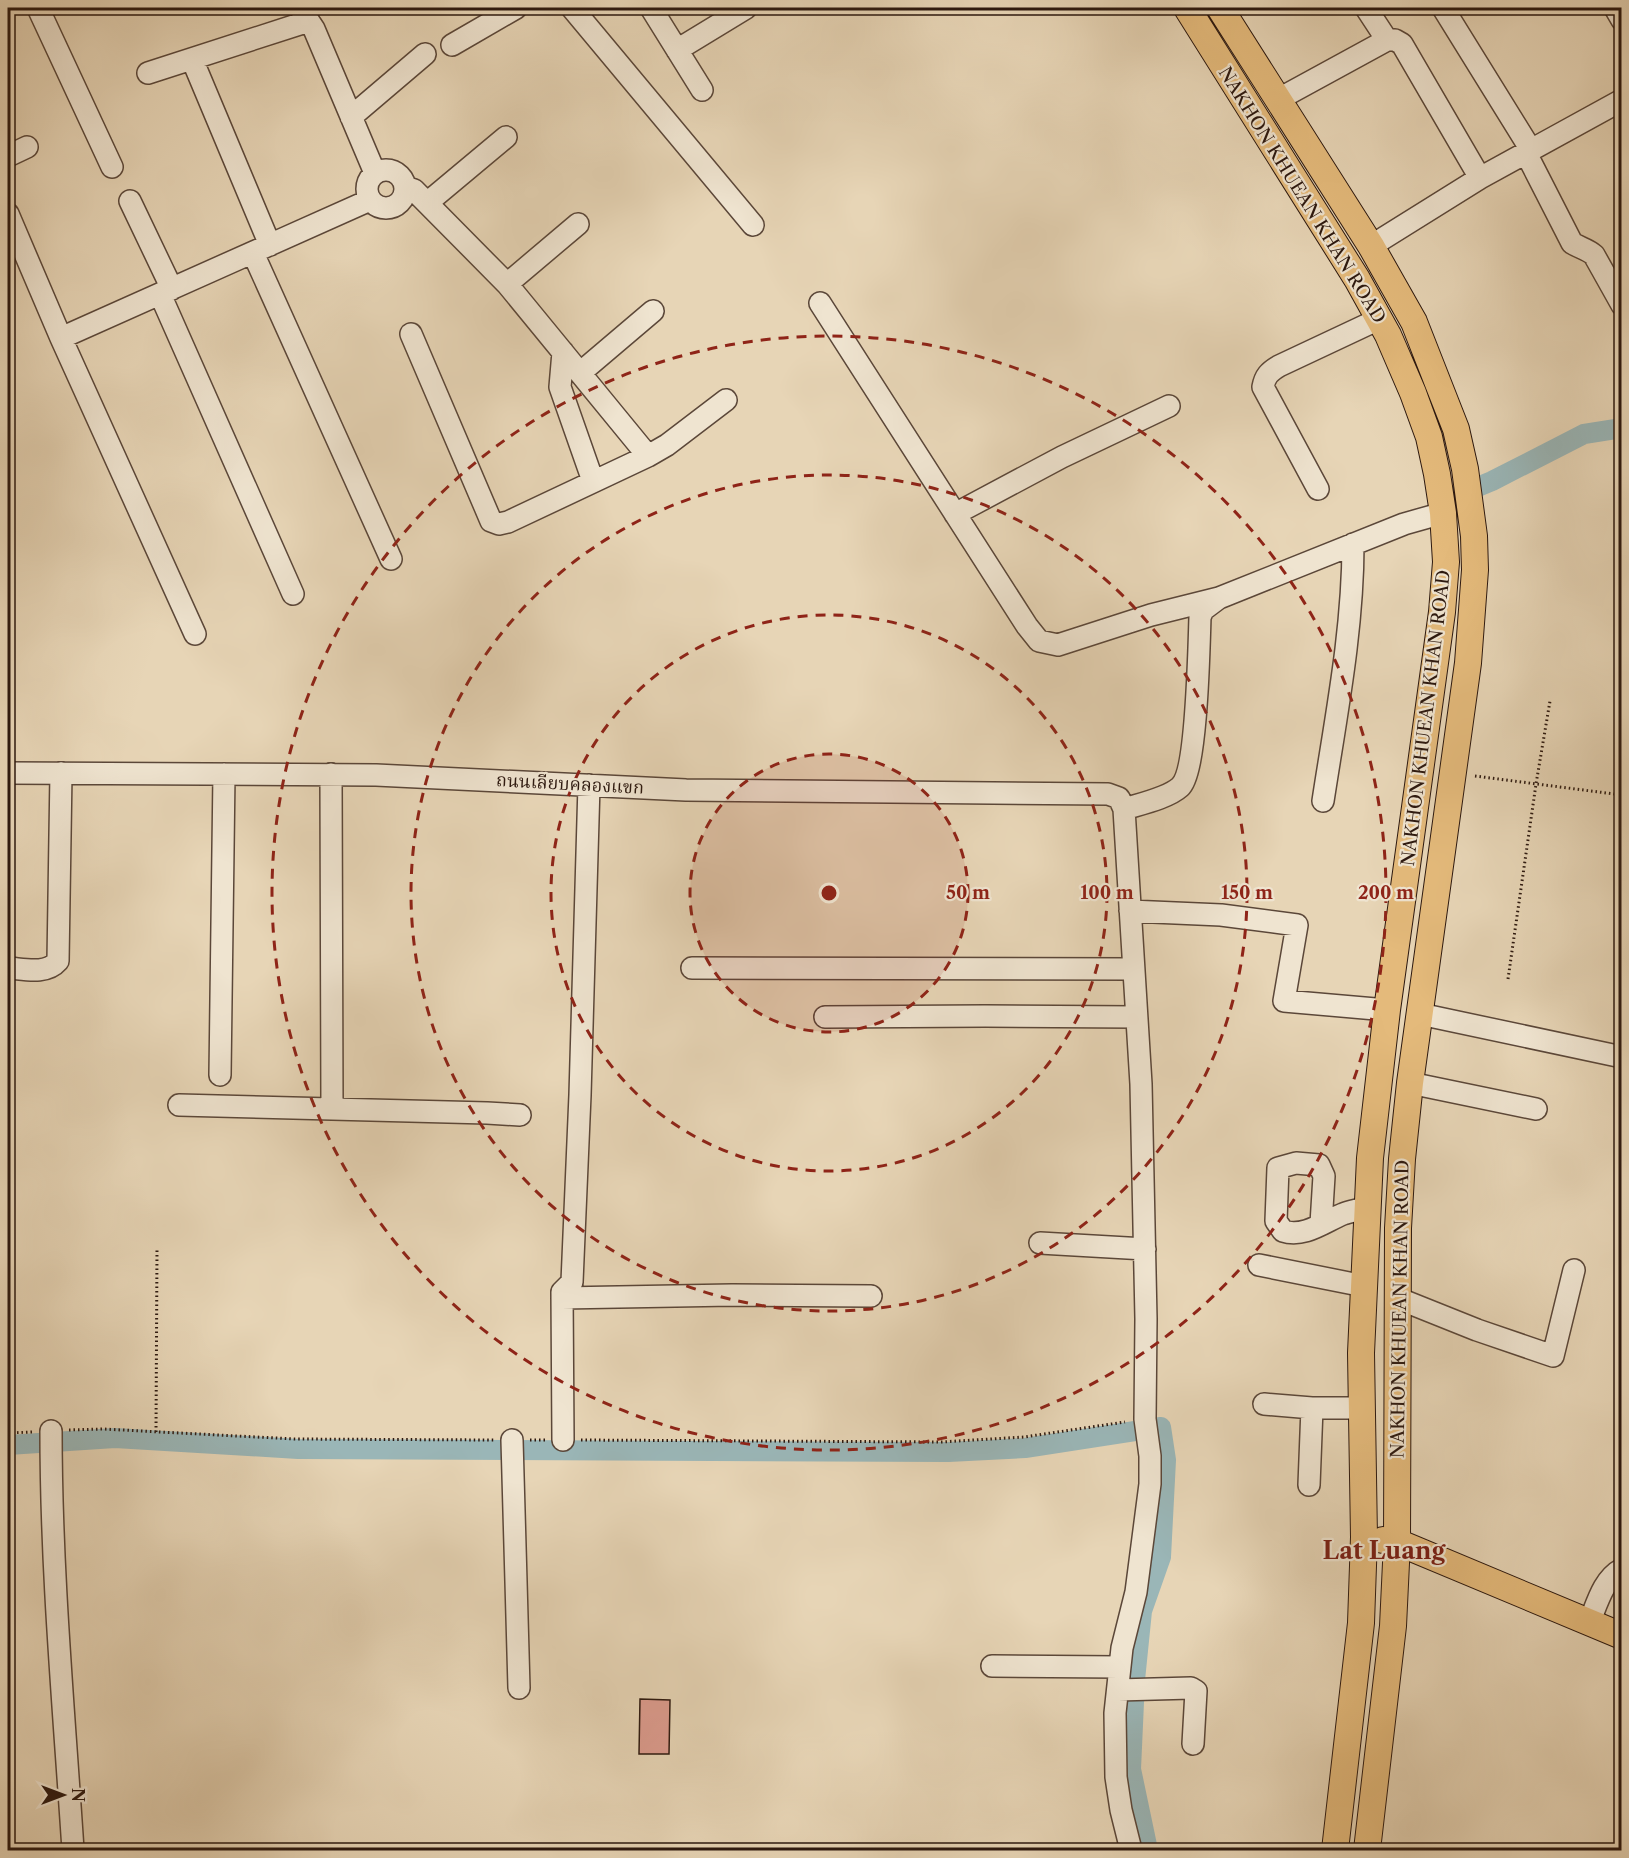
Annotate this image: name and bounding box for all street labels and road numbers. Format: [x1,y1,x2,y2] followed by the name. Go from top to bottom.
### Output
[1214,63,1390,327] street label: NAKHON KHUEAN KHAN ROAD
[1397,569,1455,867] street label: NAKHON KHUEAN KHAN ROAD
[495,769,645,799] street label: ถนนเลียบคลองแขก
[1386,1160,1414,1458] street label: NAKHON KHUEAN KHAN ROAD

